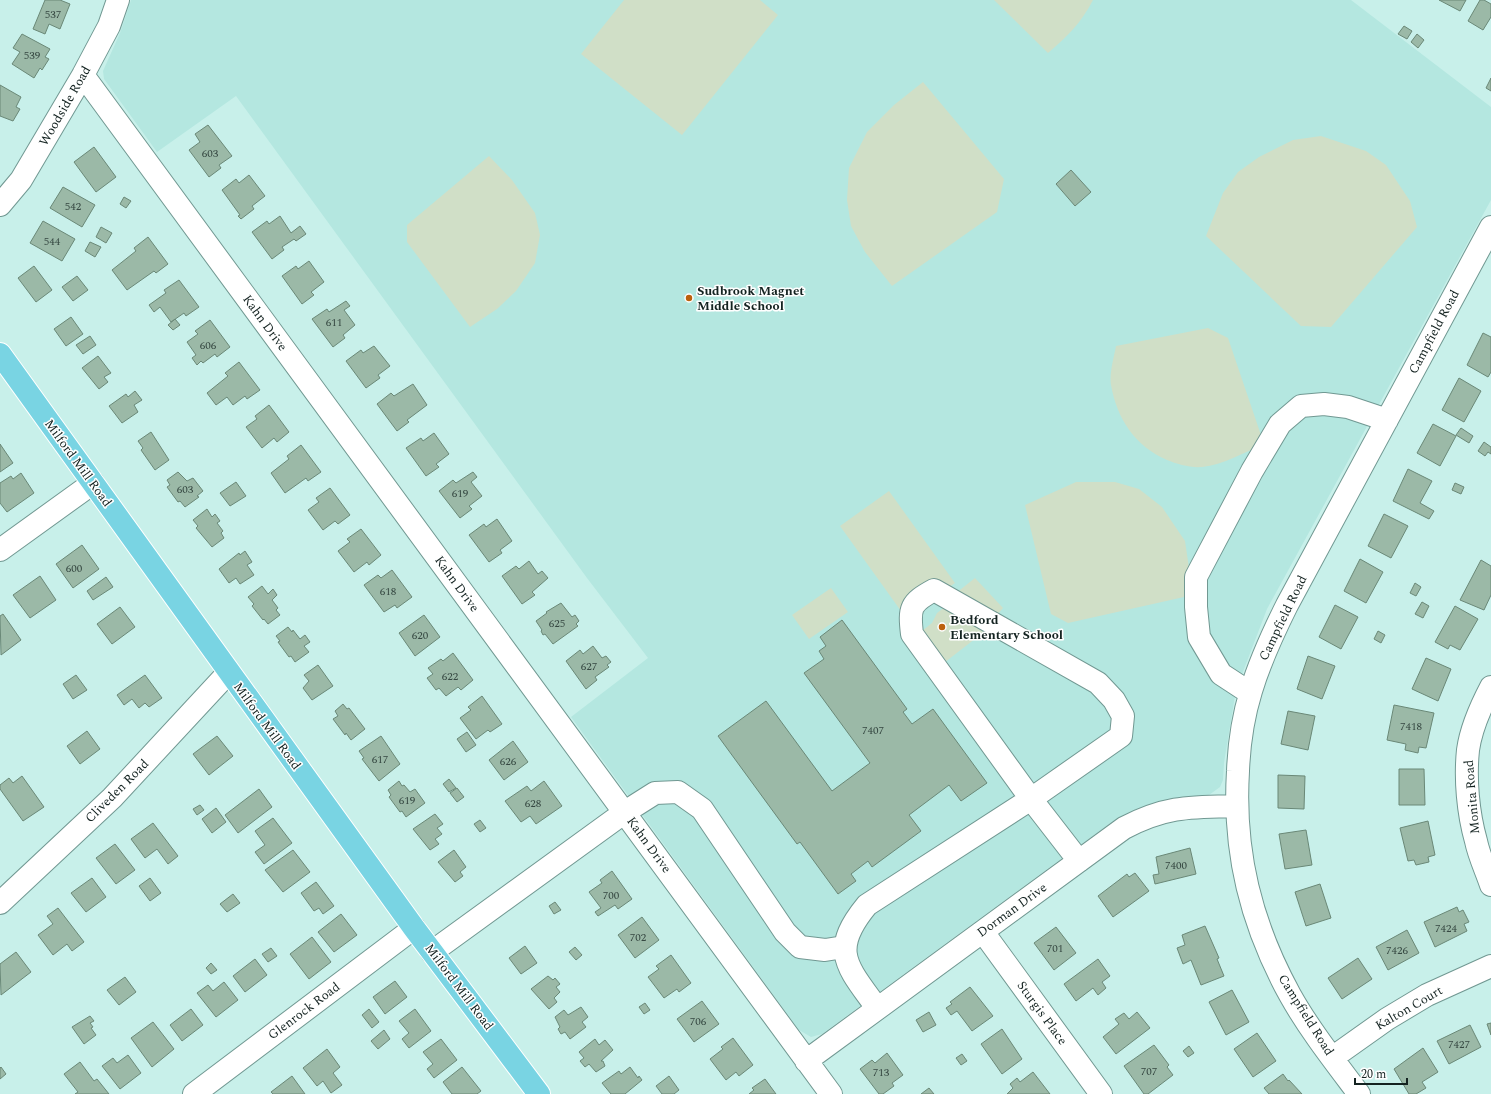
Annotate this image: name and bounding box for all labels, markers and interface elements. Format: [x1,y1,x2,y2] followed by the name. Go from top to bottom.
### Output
[45,6,62,23] house number: 537
[24,47,41,64] house number: 539
[34,62,96,150] street label: Woodside Road
[202,145,219,162] house number: 603
[65,198,82,215] house number: 542
[44,233,61,250] house number: 544
[697,281,804,316] place label: Sudbrook Magnet Middle School
[1403,286,1465,378] street label: Campfield Road
[238,291,292,355] street label: Kahn Drive
[684,293,694,303] marker: Sudbrook Magnet Middle School
[326,314,342,331] house number: 611
[200,337,217,354] house number: 606
[39,415,117,511] street label: Milford Mill Road
[177,481,194,498] house number: 603
[452,485,469,502] house number: 619
[430,552,484,616] street label: Kahn Drive
[66,560,83,577] house number: 600
[1254,572,1312,664] street label: Campfield Road
[380,583,397,600] house number: 618
[950,610,1063,645] place label: Bedford Elementary School
[549,615,565,632] house number: 625
[937,622,947,632] marker: Bedford Elementary School
[412,627,429,644] house number: 620
[581,658,598,675] house number: 627
[442,668,459,685] house number: 622
[228,678,306,774] street label: Milford Mill Road
[1400,718,1422,735] house number: 7418
[862,722,884,739] house number: 7407
[372,751,389,768] house number: 617
[500,753,517,770] house number: 626
[80,754,154,828] street label: Cliveden Road
[1459,759,1485,835] street label: Monita Road
[399,792,416,809] house number: 619
[525,795,542,812] house number: 628
[622,813,676,877] street label: Kahn Drive
[1165,857,1187,874] house number: 7400
[973,878,1051,942] street label: Dorman Drive
[603,887,620,904] house number: 700
[1435,920,1457,937] house number: 7424
[630,929,647,946] house number: 702
[420,939,498,1035] street label: Milford Mill Road
[1047,940,1063,957] house number: 701
[1386,942,1408,959] house number: 7426
[1273,970,1339,1060] street label: Campfield Road
[264,977,344,1045] street label: Glenrock Road
[1012,977,1072,1049] street label: Sturgis Place
[1371,980,1447,1035] street label: Kalton Court
[690,1013,707,1030] house number: 706
[1448,1036,1470,1053] house number: 7427
[1355,1060,1407,1086] scale bar
[1141,1063,1158,1080] house number: 707
[873,1064,890,1081] house number: 713
[1361,1065,1386,1084] text: 20 m

